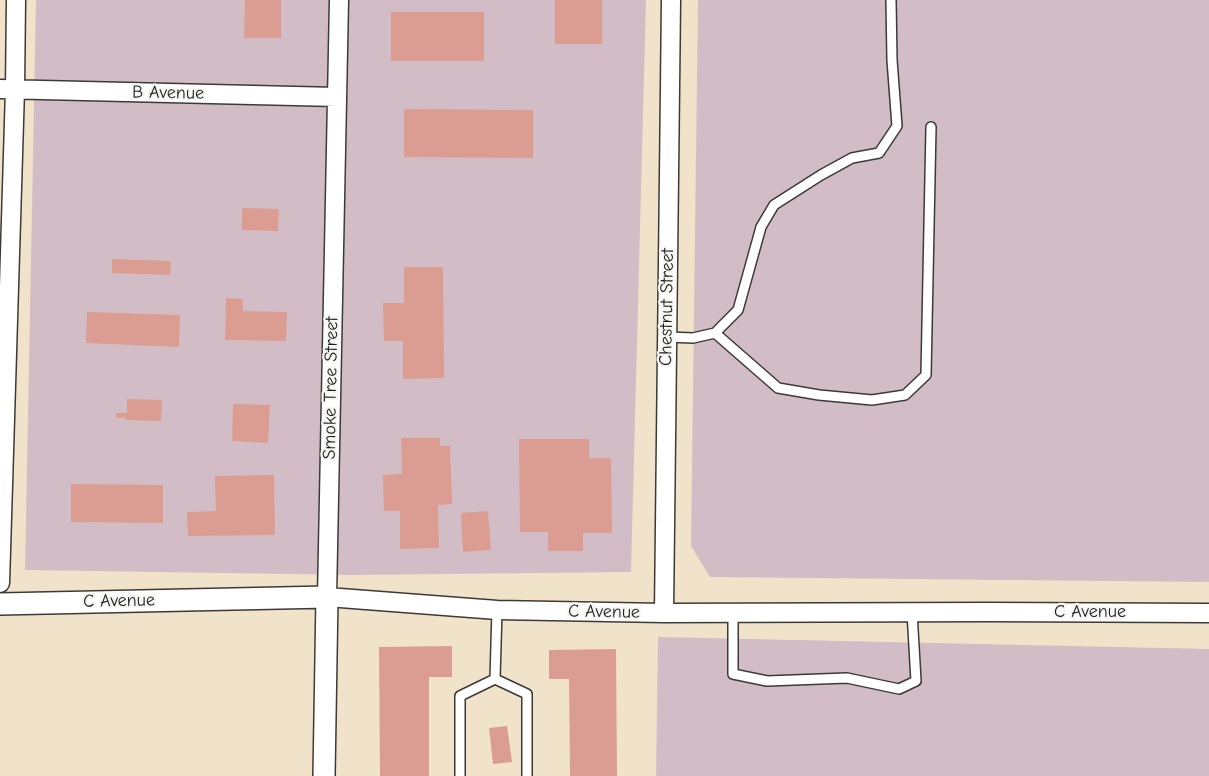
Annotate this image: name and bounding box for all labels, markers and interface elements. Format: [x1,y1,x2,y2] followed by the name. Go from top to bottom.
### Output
[132,82,204,104] street label: B Avenue
[655,248,679,366] street label: Chestnut Street
[319,316,343,460] street label: Smoke Tree Street
[83,590,155,612] street label: C Avenue
[568,601,640,623] street label: C Avenue
[1054,601,1126,623] street label: C Avenue

